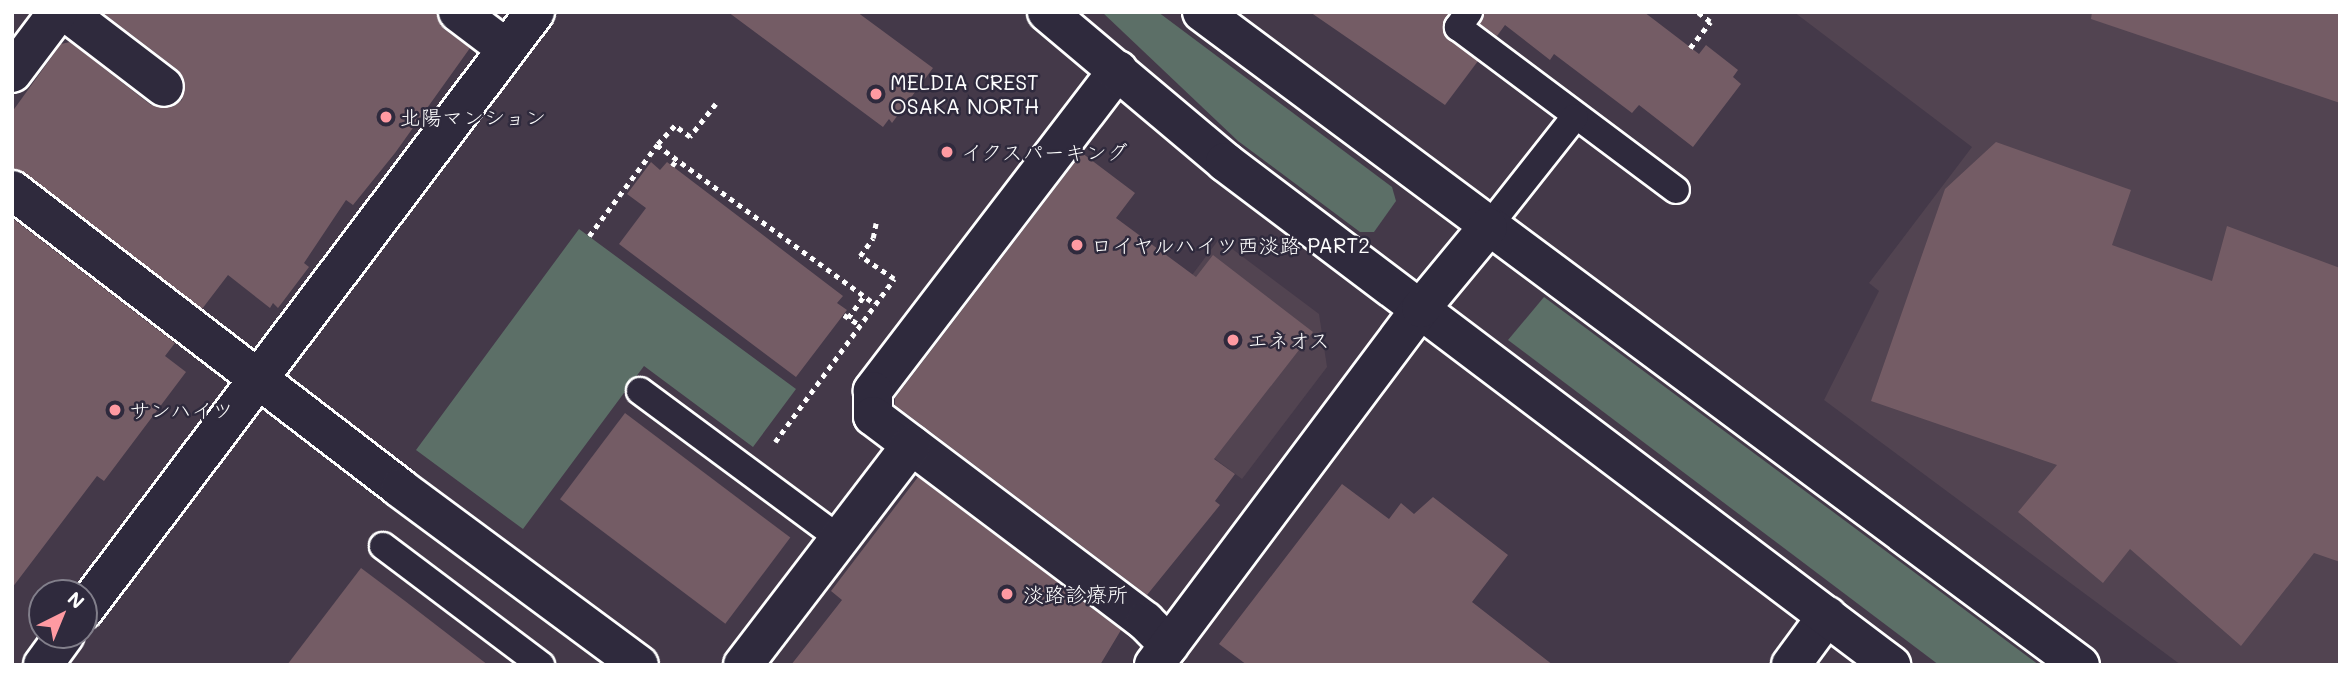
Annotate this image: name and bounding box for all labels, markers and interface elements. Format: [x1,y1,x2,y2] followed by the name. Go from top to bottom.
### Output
[890,69,1039,119] place label: MELDIA CREST OSAKA NORTH
[868,86,884,102] marker: MELDIA CREST OSAKA NORTH
[400,104,547,130] place label: 北陽マンション
[378,109,394,125] marker: 北陽マンション
[961,139,1129,165] place label: イクスパーキング
[939,144,955,160] marker: イクスパーキング
[1091,232,1370,258] place label: ロイヤルハイツ西淡路 PART2
[1069,237,1085,253] marker: ロイヤルハイツ西淡路 PART2
[1247,327,1331,353] place label: エネオス
[1225,332,1241,348] marker: エネオス
[129,397,234,423] place label: サンハイツ
[107,402,123,418] marker: サンハイツ
[28,579,98,649] north arrow
[1023,581,1128,607] place label: 淡路診療所
[997,584,1017,604] marker: 淡路診療所
[62,586,90,614] text: N

